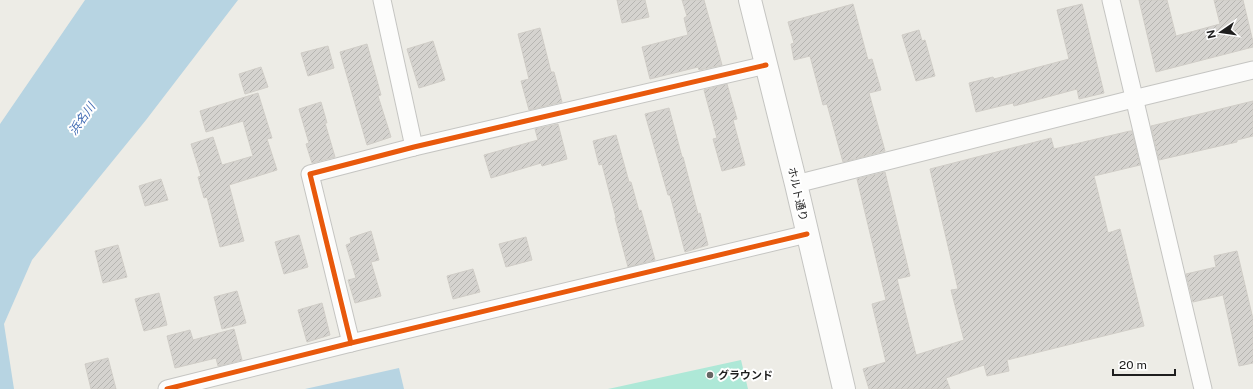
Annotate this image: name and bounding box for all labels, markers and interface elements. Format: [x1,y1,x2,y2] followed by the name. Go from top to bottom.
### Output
[1201,12,1241,52] north arrow
[1204,29,1218,40] text: N
[66,99,99,138] water label: 浜名川
[786,166,810,222] street label: ホルト通り
[1113,351,1175,377] scale bar
[1119,358,1147,372] text: 20 m
[718,369,773,381] place label: グラウンド
[705,370,715,380] marker: グラウンド

